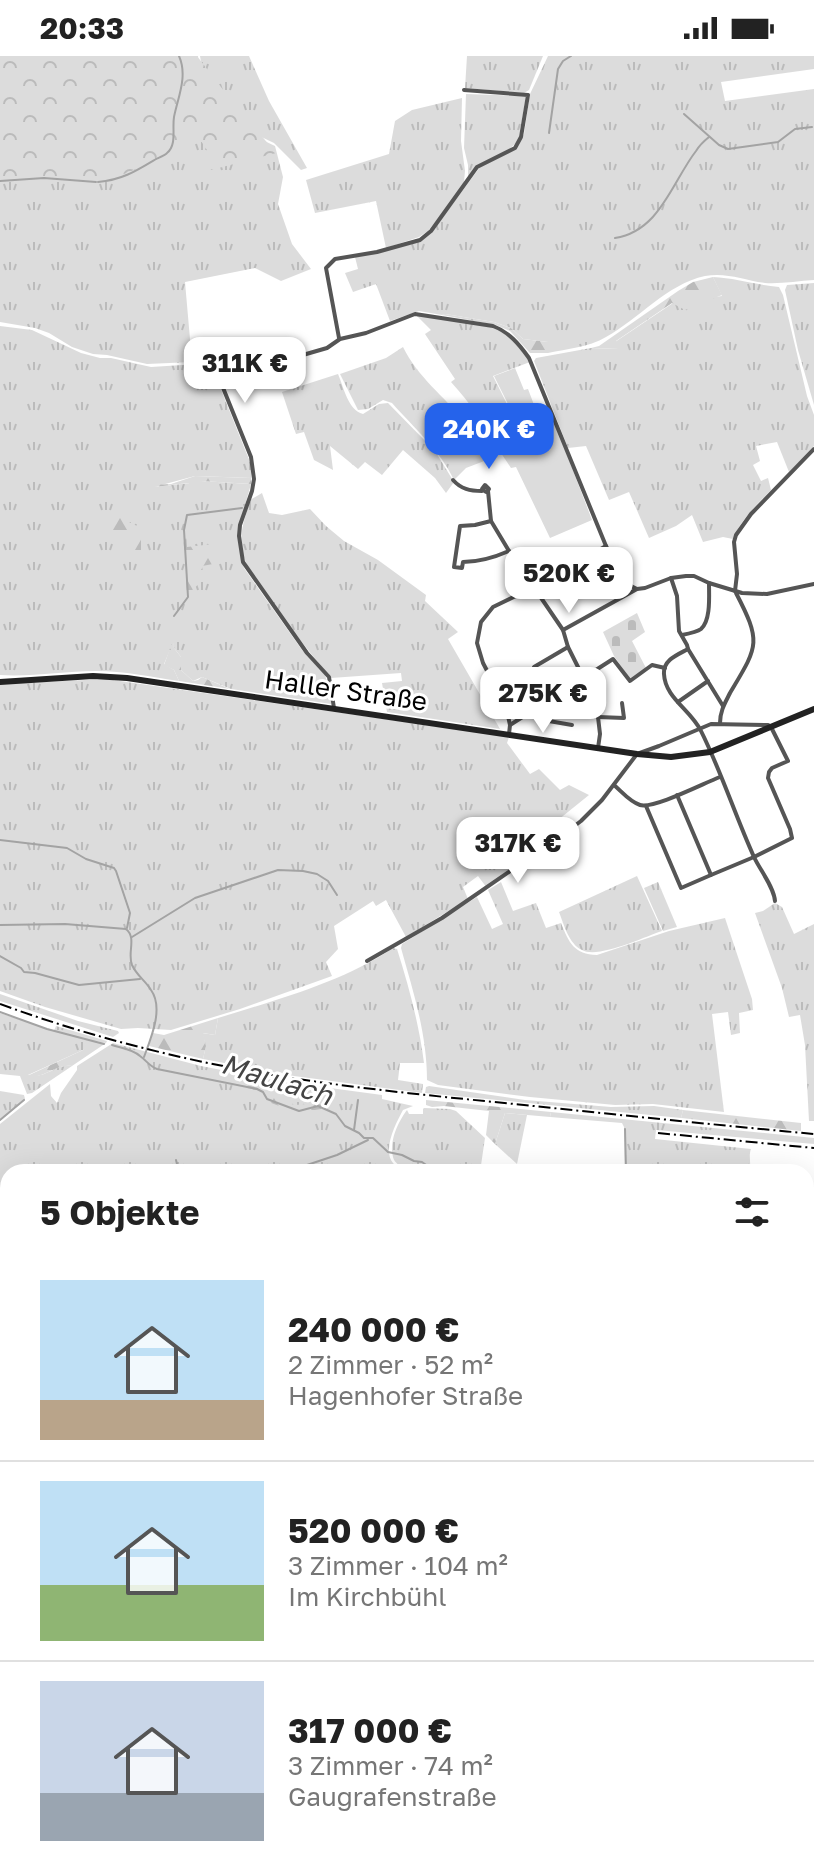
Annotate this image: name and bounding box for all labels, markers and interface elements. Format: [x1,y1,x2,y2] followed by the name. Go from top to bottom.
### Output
[40,10,124,46] text: 20:33
[180,337,310,405] pin: 311K €
[202,347,288,378] text: 311K €
[424,403,554,471] pin: 240K €
[443,413,535,444] text: 240K €
[504,547,634,615] pin: 520K €
[523,557,615,588] text: 520K €
[263,663,429,717] street label: Haller Straße
[478,667,608,735] pin: 275K €
[498,677,588,708] text: 275K €
[453,817,583,885] pin: 317K €
[474,827,562,858] text: 317K €
[218,1047,338,1112] water label: Maulach
[730,1190,774,1234] icon: filters
[40,1192,200,1232] text: 5 Objekte
[288,1309,459,1349] text: 240 000 €
[104,1312,200,1408] icon: home
[288,1349,493,1380] text: 2 Zimmer · 52 m²
[288,1380,523,1411] text: Hagenhofer Straße
[288,1510,459,1550] text: 520 000 €
[104,1513,200,1609] icon: home
[288,1550,508,1581] text: 3 Zimmer · 104 m²
[288,1581,447,1612] text: Im Kirchbühl
[288,1710,452,1750] text: 317 000 €
[104,1713,200,1809] icon: home
[288,1750,493,1781] text: 3 Zimmer · 74 m²
[288,1781,497,1812] text: Gaugrafenstraße

